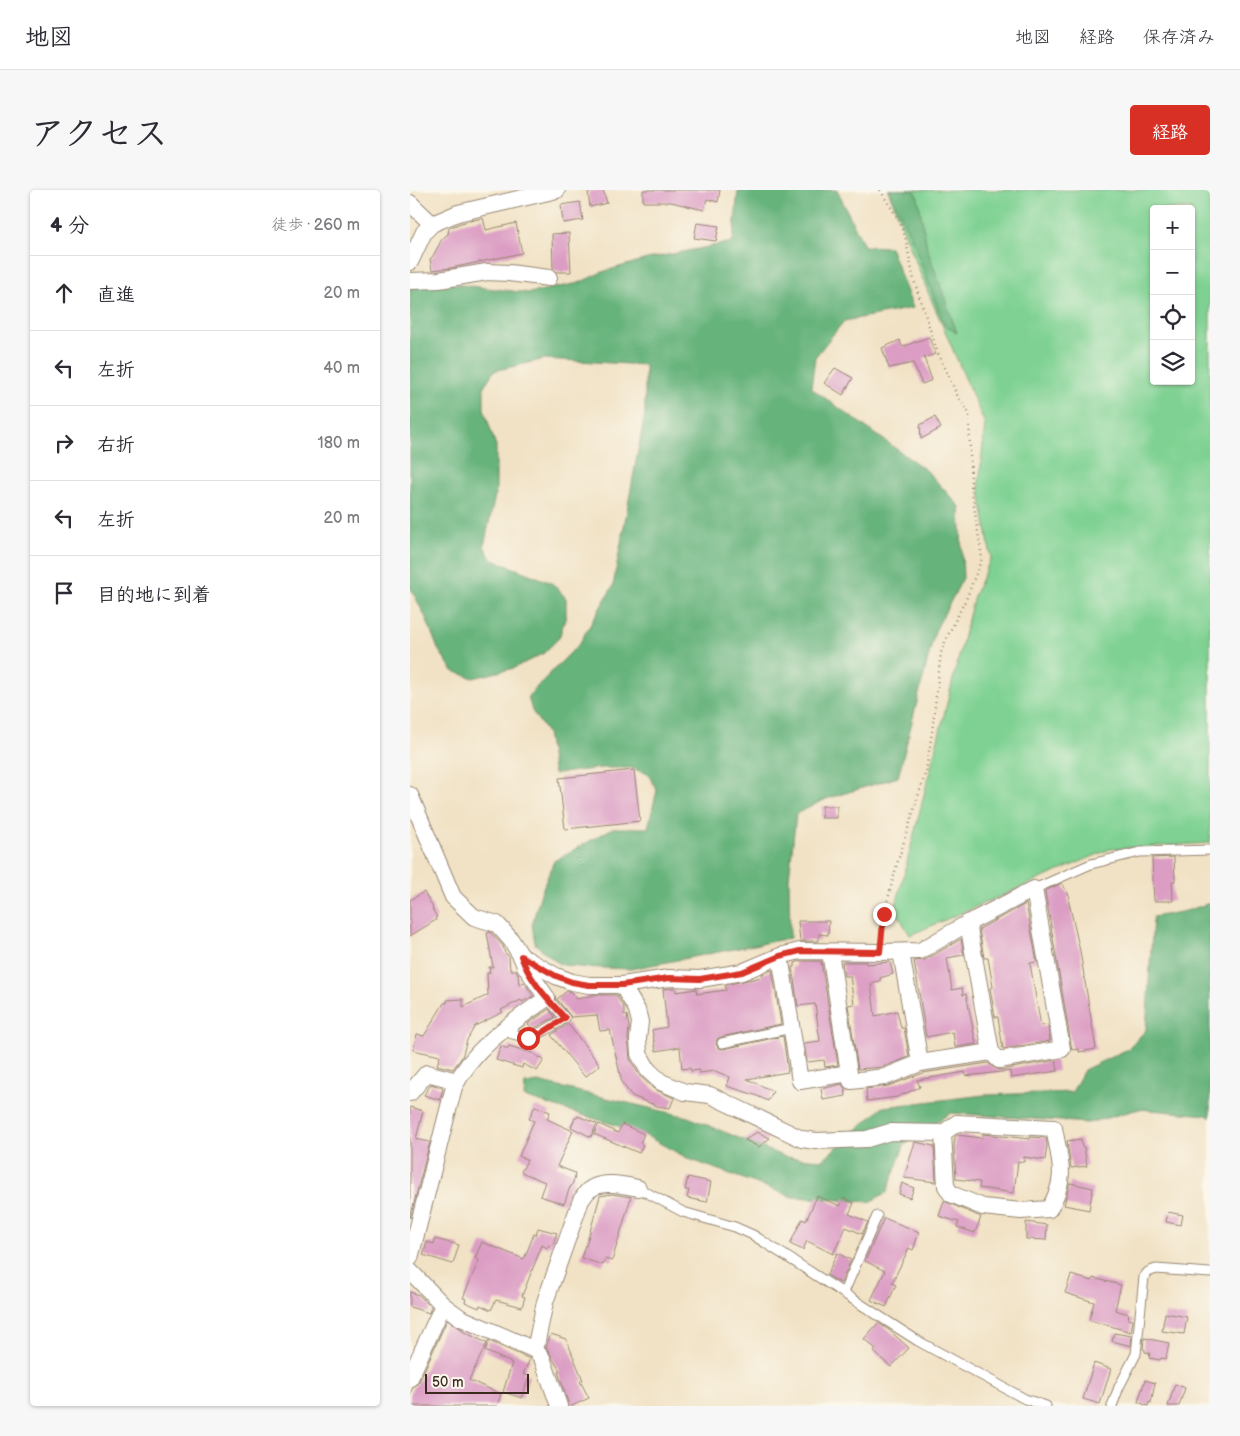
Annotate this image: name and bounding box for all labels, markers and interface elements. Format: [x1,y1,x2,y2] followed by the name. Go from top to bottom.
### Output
[25,23,73,52] text: 地図
[1015,27,1051,48] text: 地図
[1079,27,1115,48] text: 経路
[1143,27,1215,48] text: 保存済み
[1130,105,1210,155] button: 経路
[30,113,168,156] text: アクセス
[1150,205,1195,385] map controls
[1150,205,1195,250] button: +
[50,213,89,238] text: 4 分
[271,216,360,235] text: 徒歩 · 260 m
[1150,250,1195,295] button: −
[50,279,78,307] icon: ahead
[97,284,135,307] text: 直進
[324,284,360,303] text: 20 m
[1150,295,1195,340] button: locate
[1150,340,1195,385] button: layers
[50,354,78,382] icon: left
[97,359,135,382] text: 左折
[323,359,360,378] text: 40 m
[50,429,78,457] icon: right
[97,434,135,457] text: 右折
[318,434,360,453] text: 180 m
[50,504,78,532] icon: left
[97,509,135,532] text: 左折
[324,509,360,528] text: 20 m
[50,579,78,607] icon: arrive
[97,584,211,607] text: 目的地に到着
[873,903,896,926] route end
[517,1027,540,1050] route start
[425,1371,529,1394] scale bar
[432,1374,464,1391] text: 50 m

